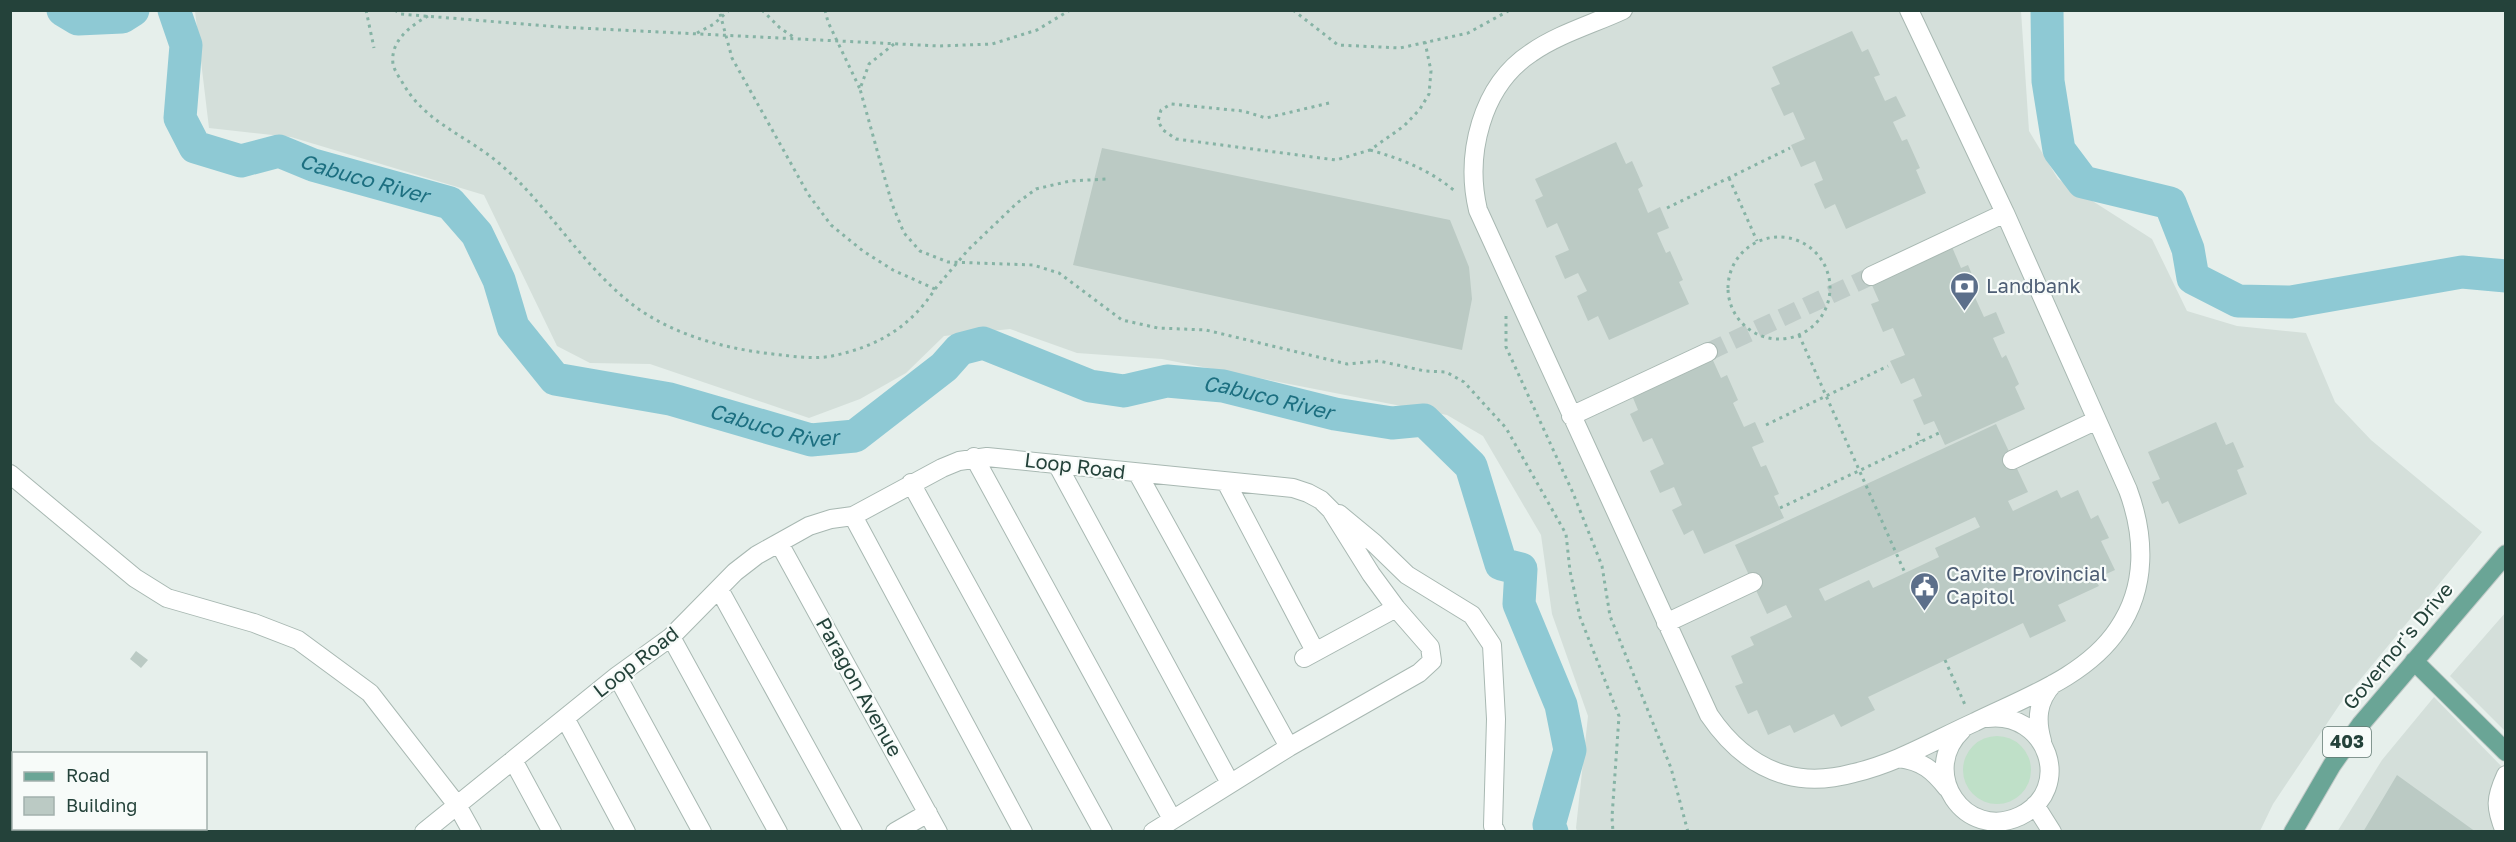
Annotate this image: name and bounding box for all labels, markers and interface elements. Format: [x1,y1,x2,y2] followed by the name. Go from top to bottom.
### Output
[296,147,434,209] water label: Cabuco River
[1949,270,1981,312] bank icon: Landbank
[1986,273,2081,297] place label: Landbank
[1202,370,1339,426] water label: Cabuco River
[707,397,842,452] water label: Cabuco River
[1023,447,1127,483] street label: Loop Road
[1946,561,2107,608] place label: Cavite Provincial Capitol
[1909,570,1941,612] public building icon: Cavite Provincial Capitol
[2337,577,2457,714] street label: Governor's Drive
[812,613,908,760] street label: Paragon Avenue
[588,621,683,702] street label: Loop Road
[2323,727,2371,757] road number: 403
[12,752,207,830] legend
[66,764,110,786] text: Road
[66,794,137,816] text: Building

